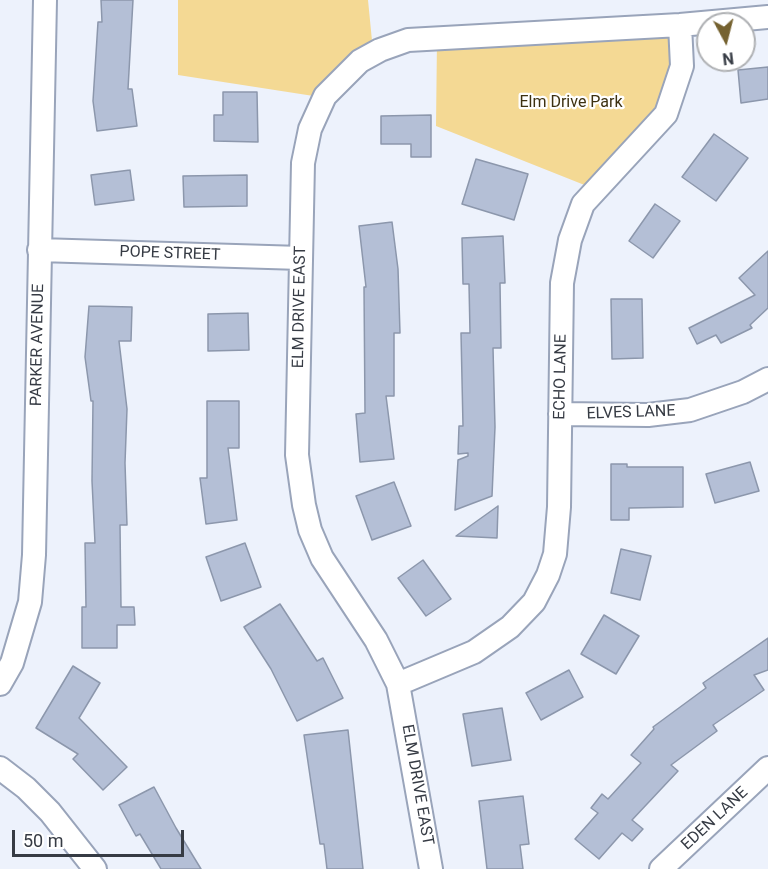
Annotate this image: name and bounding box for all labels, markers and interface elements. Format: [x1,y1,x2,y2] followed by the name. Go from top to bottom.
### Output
[696,12,756,72] north arrow
[721,48,735,68] text: N
[519,93,623,113] park label: Elm Drive Park
[119,243,221,265] street label: POPE STREET
[289,246,311,368] street label: ELM DRIVE EAST
[27,284,49,406] street label: PARKER AVENUE
[551,334,571,420] street label: ECHO LANE
[586,402,676,424] street label: ELVES LANE
[397,723,437,847] street label: ELM DRIVE EAST
[678,783,752,855] street label: EDEN LANE
[15,818,188,856] scale bar
[23,830,63,851] text: 50 m

